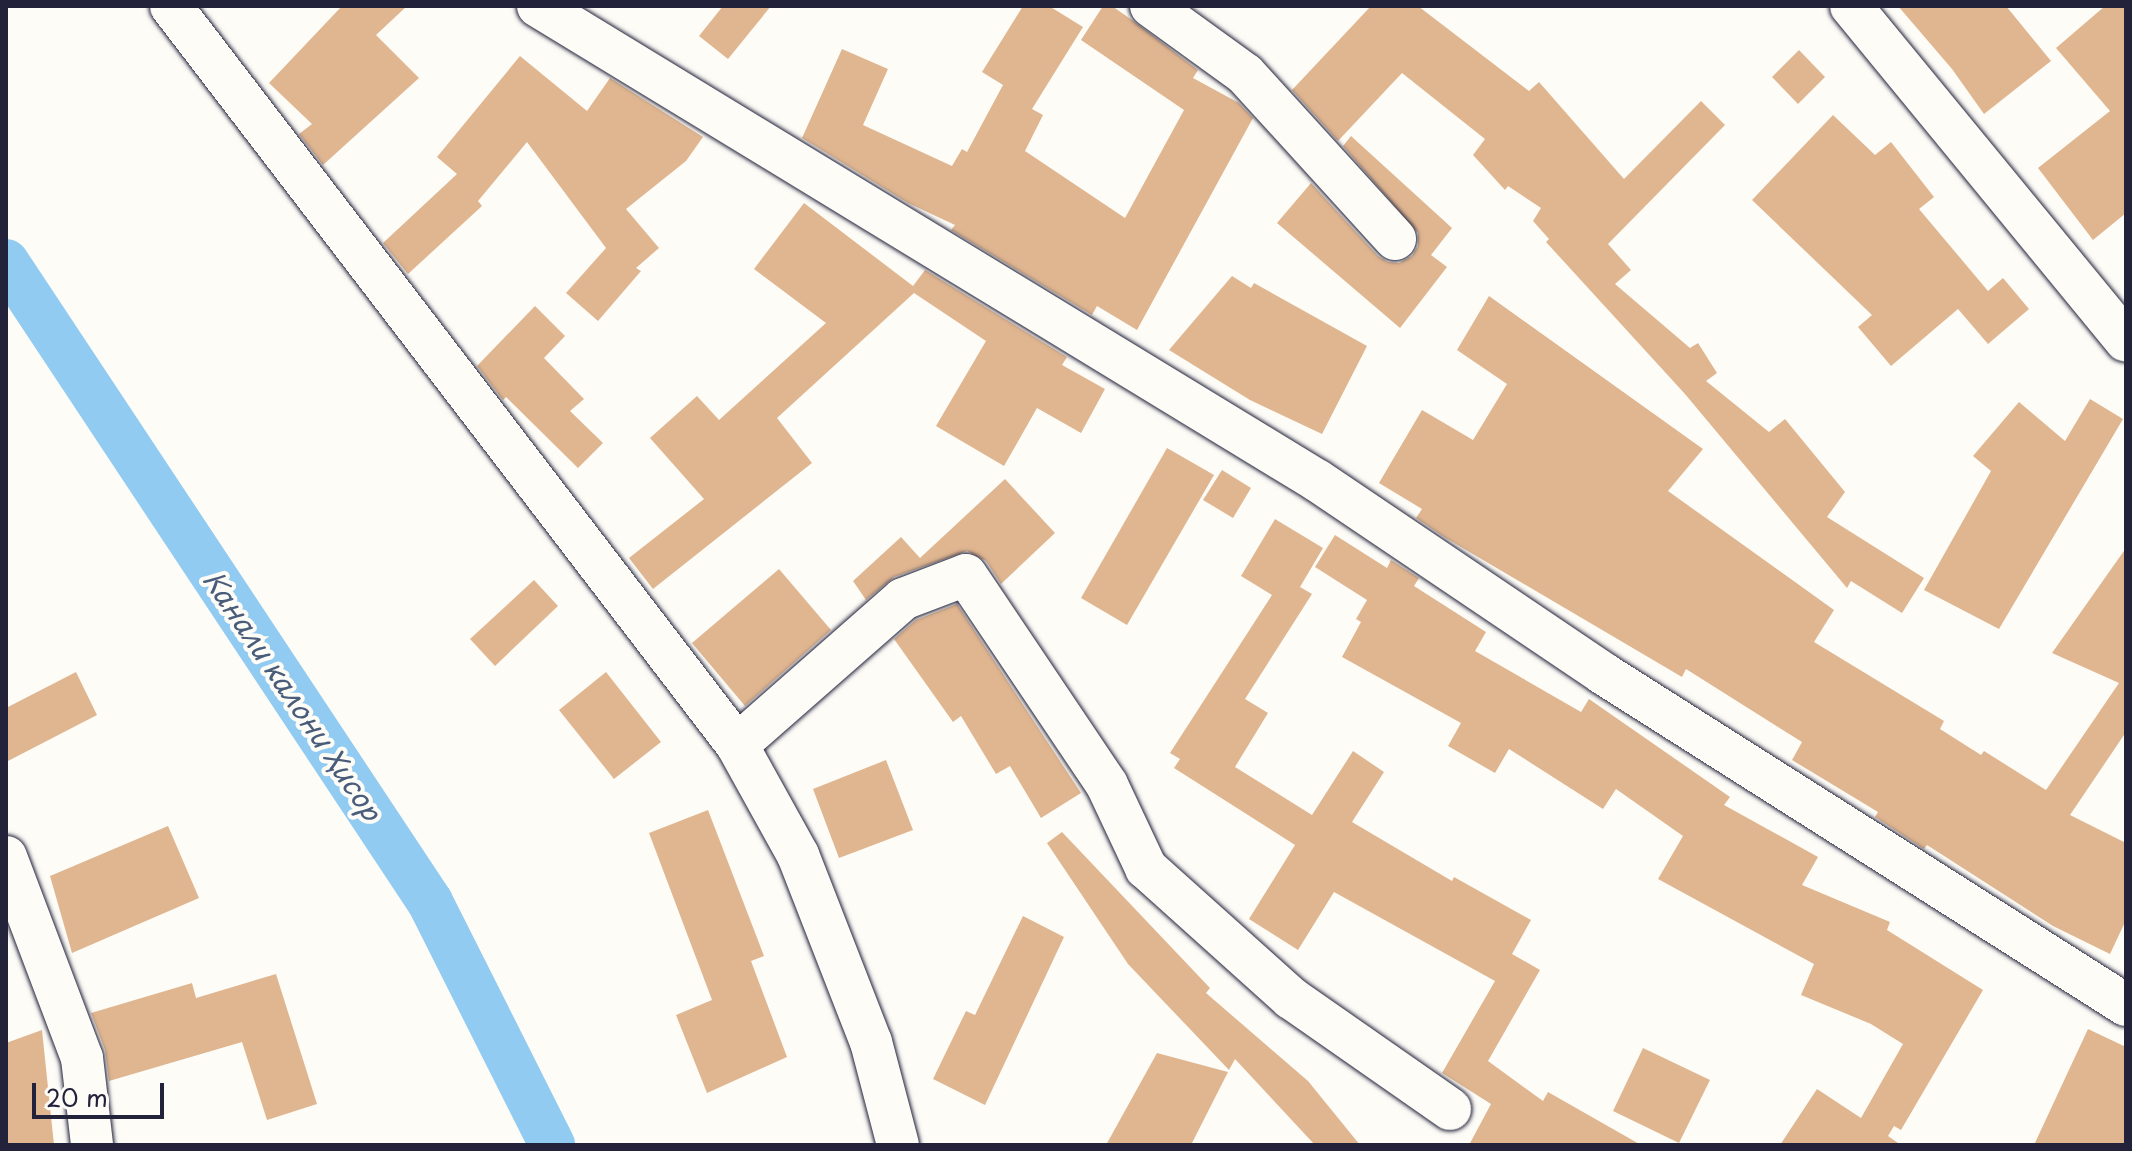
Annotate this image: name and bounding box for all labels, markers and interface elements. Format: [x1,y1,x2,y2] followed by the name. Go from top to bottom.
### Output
[196,562,390,828] water label: Канали калони Ҳисор
[36,1067,168,1117] scale bar
[46,1079,108,1115] text: 20 m

